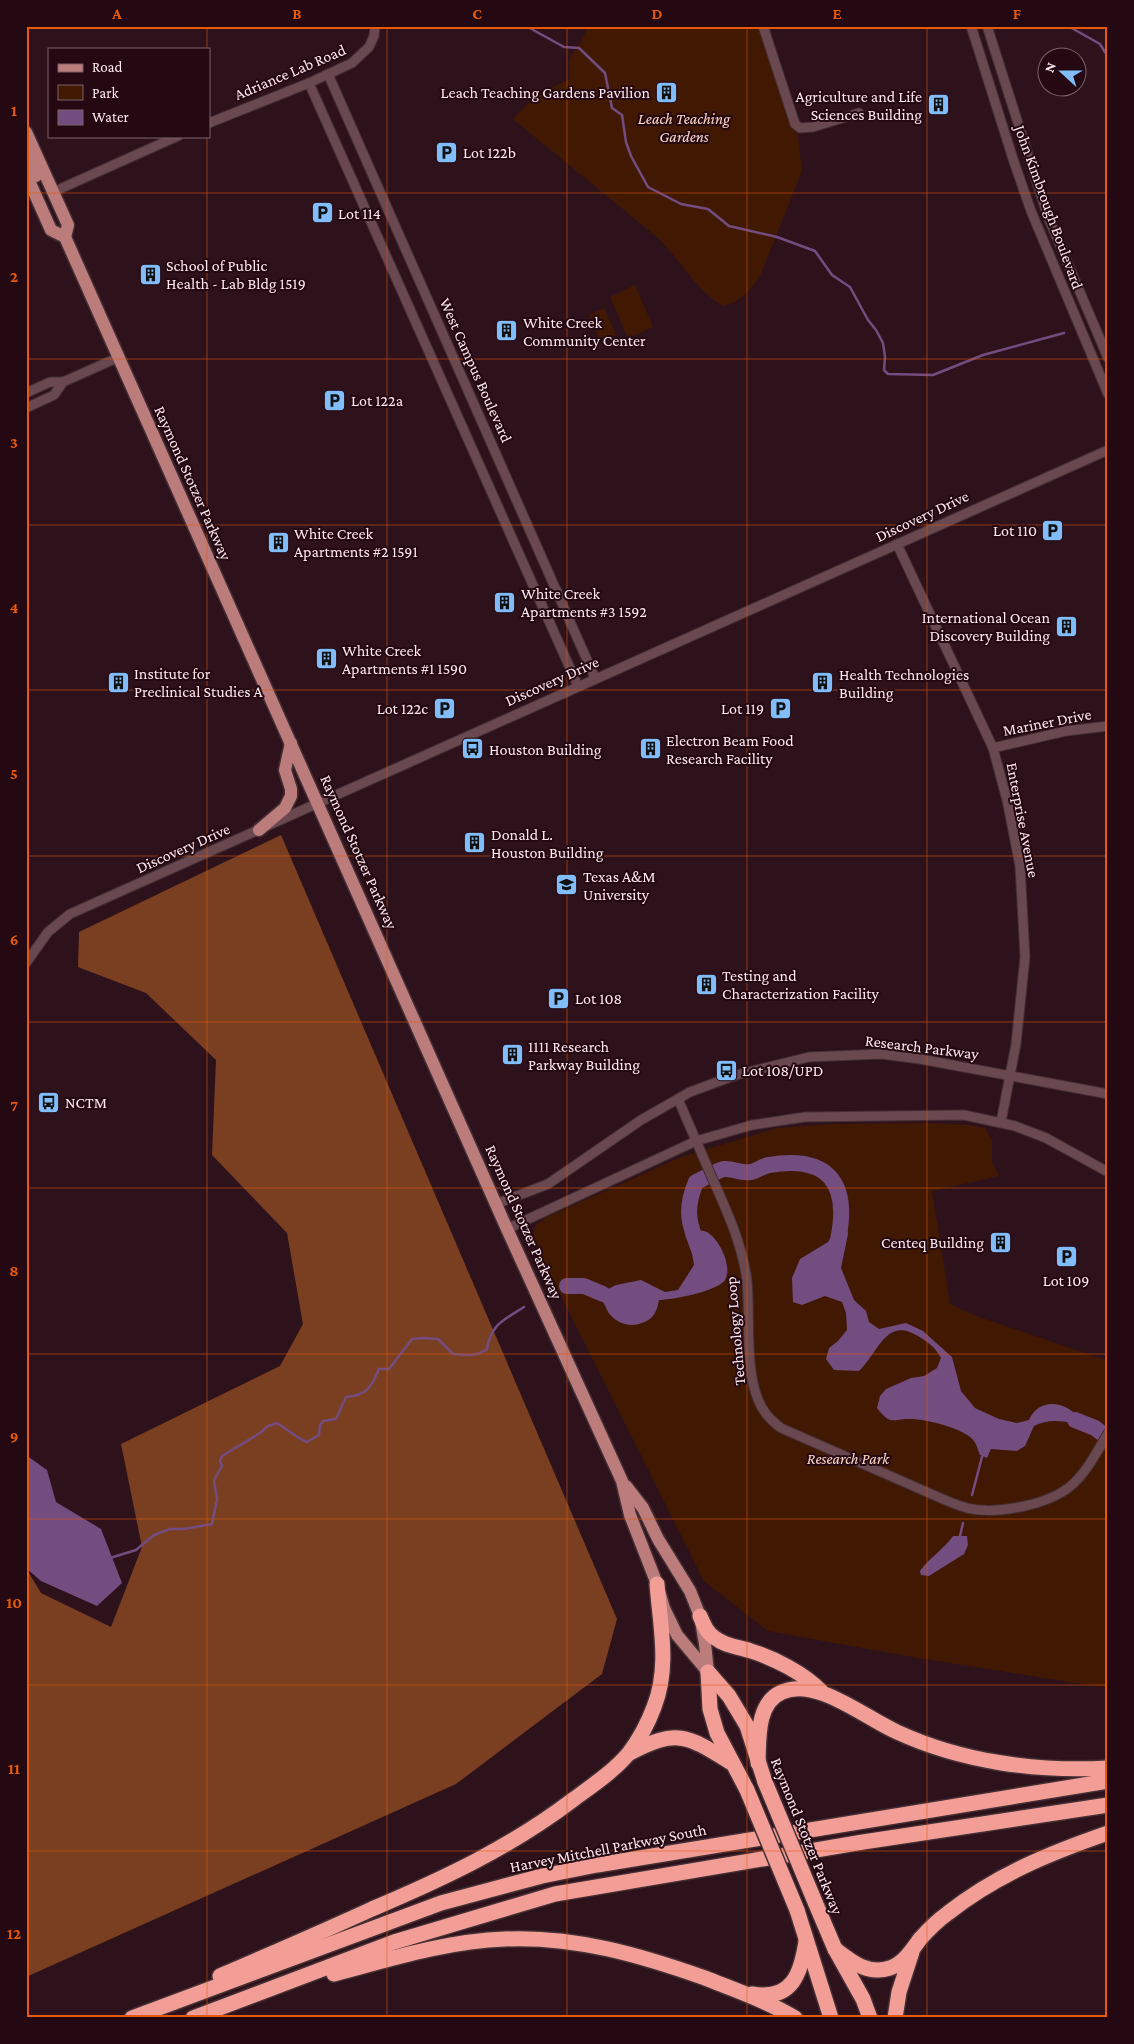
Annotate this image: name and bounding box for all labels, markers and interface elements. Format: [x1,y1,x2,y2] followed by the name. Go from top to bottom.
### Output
[111,5,122,22] text: A
[292,5,302,22] text: B
[472,5,482,22] text: C
[651,5,663,22] text: D
[832,5,842,22] text: E
[1013,5,1022,22] text: F
[232,41,349,103] street label: Adriance Lab Road
[48,48,210,138] legend
[1036,48,1086,98] north arrow
[92,59,123,75] text: Road
[1041,60,1059,75] text: N
[654,80,678,104] building icon: Leach Teaching Gardens Pavilion
[440,84,650,102] place label: Leach Teaching Gardens Pavilion
[92,85,119,101] text: Park
[796,88,922,124] place label: Agriculture and Life Sciences Building
[926,93,950,117] building icon: Agriculture and Life Sciences Building
[11,102,17,119] text: 1
[92,109,129,125] text: Water
[638,110,731,145] park label: Leach Teaching Gardens
[1010,121,1087,292] street label: John Kimbrough Boulevard
[435,140,459,164] parking icon: Lot 122b
[463,144,516,161] place label: Lot 122b
[310,201,334,225] parking icon: Lot 114
[338,205,381,222] place label: Lot 114
[166,257,306,293] place label: School of Public Health - Lab Bldg 1519
[138,262,162,286] building icon: School of Public Health - Lab Bldg 1519
[10,268,18,285] text: 2
[436,295,516,446] street label: West Campus Boulevard
[523,314,646,350] place label: White Creek Community Center
[495,319,519,343] building icon: White Creek Community Center
[323,388,347,412] parking icon: Lot 122a
[351,392,404,409] place label: Lot 122a
[150,403,235,564] street label: Raymond Stotzer Parkway
[10,434,18,451] text: 3
[873,487,972,546] street label: Discovery Drive
[1041,518,1065,542] parking icon: Lot 110
[993,522,1037,539] place label: Lot 110
[294,525,418,561] place label: White Creek Apartments #2 1591
[266,530,290,554] building icon: White Creek Apartments #2 1591
[521,585,647,621] place label: White Creek Apartments #3 1592
[493,590,517,614] building icon: White Creek Apartments #3 1592
[10,599,19,616] text: 4
[922,609,1050,645] place label: International Ocean Discovery Building
[1054,614,1078,638] building icon: International Ocean Discovery Building
[342,642,467,678] place label: White Creek Apartments #1 1590
[314,647,338,671] building icon: White Creek Apartments #1 1590
[503,653,602,710] street label: Discovery Drive
[134,665,264,700] place label: Institute for Preclinical Studies A
[839,666,969,702] place label: Health Technologies Building
[106,670,130,694] building icon: Institute for Preclinical Studies A
[811,671,835,695] building icon: Health Technologies Building
[432,696,456,720] parking icon: Lot 122c
[768,696,792,720] parking icon: Lot 119
[377,700,428,717] place label: Lot 122c
[721,700,764,717] place label: Lot 119
[1001,705,1093,739] street label: Mariner Drive
[666,732,794,768] place label: Electron Beam Food Research Facility
[461,737,485,761] bus stop icon: Houston Building
[638,737,662,761] building icon: Electron Beam Food Research Facility
[489,741,602,759] place label: Houston Building
[1003,761,1042,879] street label: Enterprise Avenue
[10,765,18,782] text: 5
[316,772,401,933] street label: Raymond Stotzer Parkway
[134,820,233,877] street label: Discovery Drive
[491,826,604,862] place label: Donald L. Houston Building
[463,831,487,855] building icon: Donald L. Houston Building
[583,868,656,904] place label: Texas A&M University
[555,873,579,897] school or university icon: Texas A&M University
[10,931,18,948] text: 6
[722,967,880,1003] place label: Testing and Characterization Facility
[694,972,718,996] building icon: Testing and Characterization Facility
[547,986,571,1010] parking icon: Lot 108
[575,990,622,1007] place label: Lot 108
[864,1032,980,1063] street label: Research Parkway
[528,1038,640,1074] place label: 1111 Research Parkway Building
[500,1043,524,1067] building icon: 1111 Research Parkway Building
[714,1058,738,1082] bus stop icon: Lot 108/UPD
[742,1062,823,1079] place label: Lot 108/UPD
[37,1090,61,1114] bus stop icon: NCTM
[65,1094,107,1111] place label: NCTM
[10,1097,18,1114] text: 7
[481,1142,566,1303] street label: Raymond Stotzer Parkway
[988,1230,1012,1254] building icon: Centeq Building
[881,1234,984,1252] place label: Centeq Building
[1054,1244,1078,1268] parking icon: Lot 109
[9,1262,19,1279] text: 8
[1043,1272,1089,1289] place label: Lot 109
[722,1276,749,1386] street label: Technology Loop
[10,1428,18,1445] text: 9
[807,1450,890,1467] park label: Research Park
[6,1594,22,1611] text: 10
[767,1755,846,1918] street label: Raymond Stotzer Parkway
[8,1760,20,1777] text: 11
[508,1821,708,1876] street label: Harvey Mitchell Parkway South
[7,1925,21,1942] text: 12

